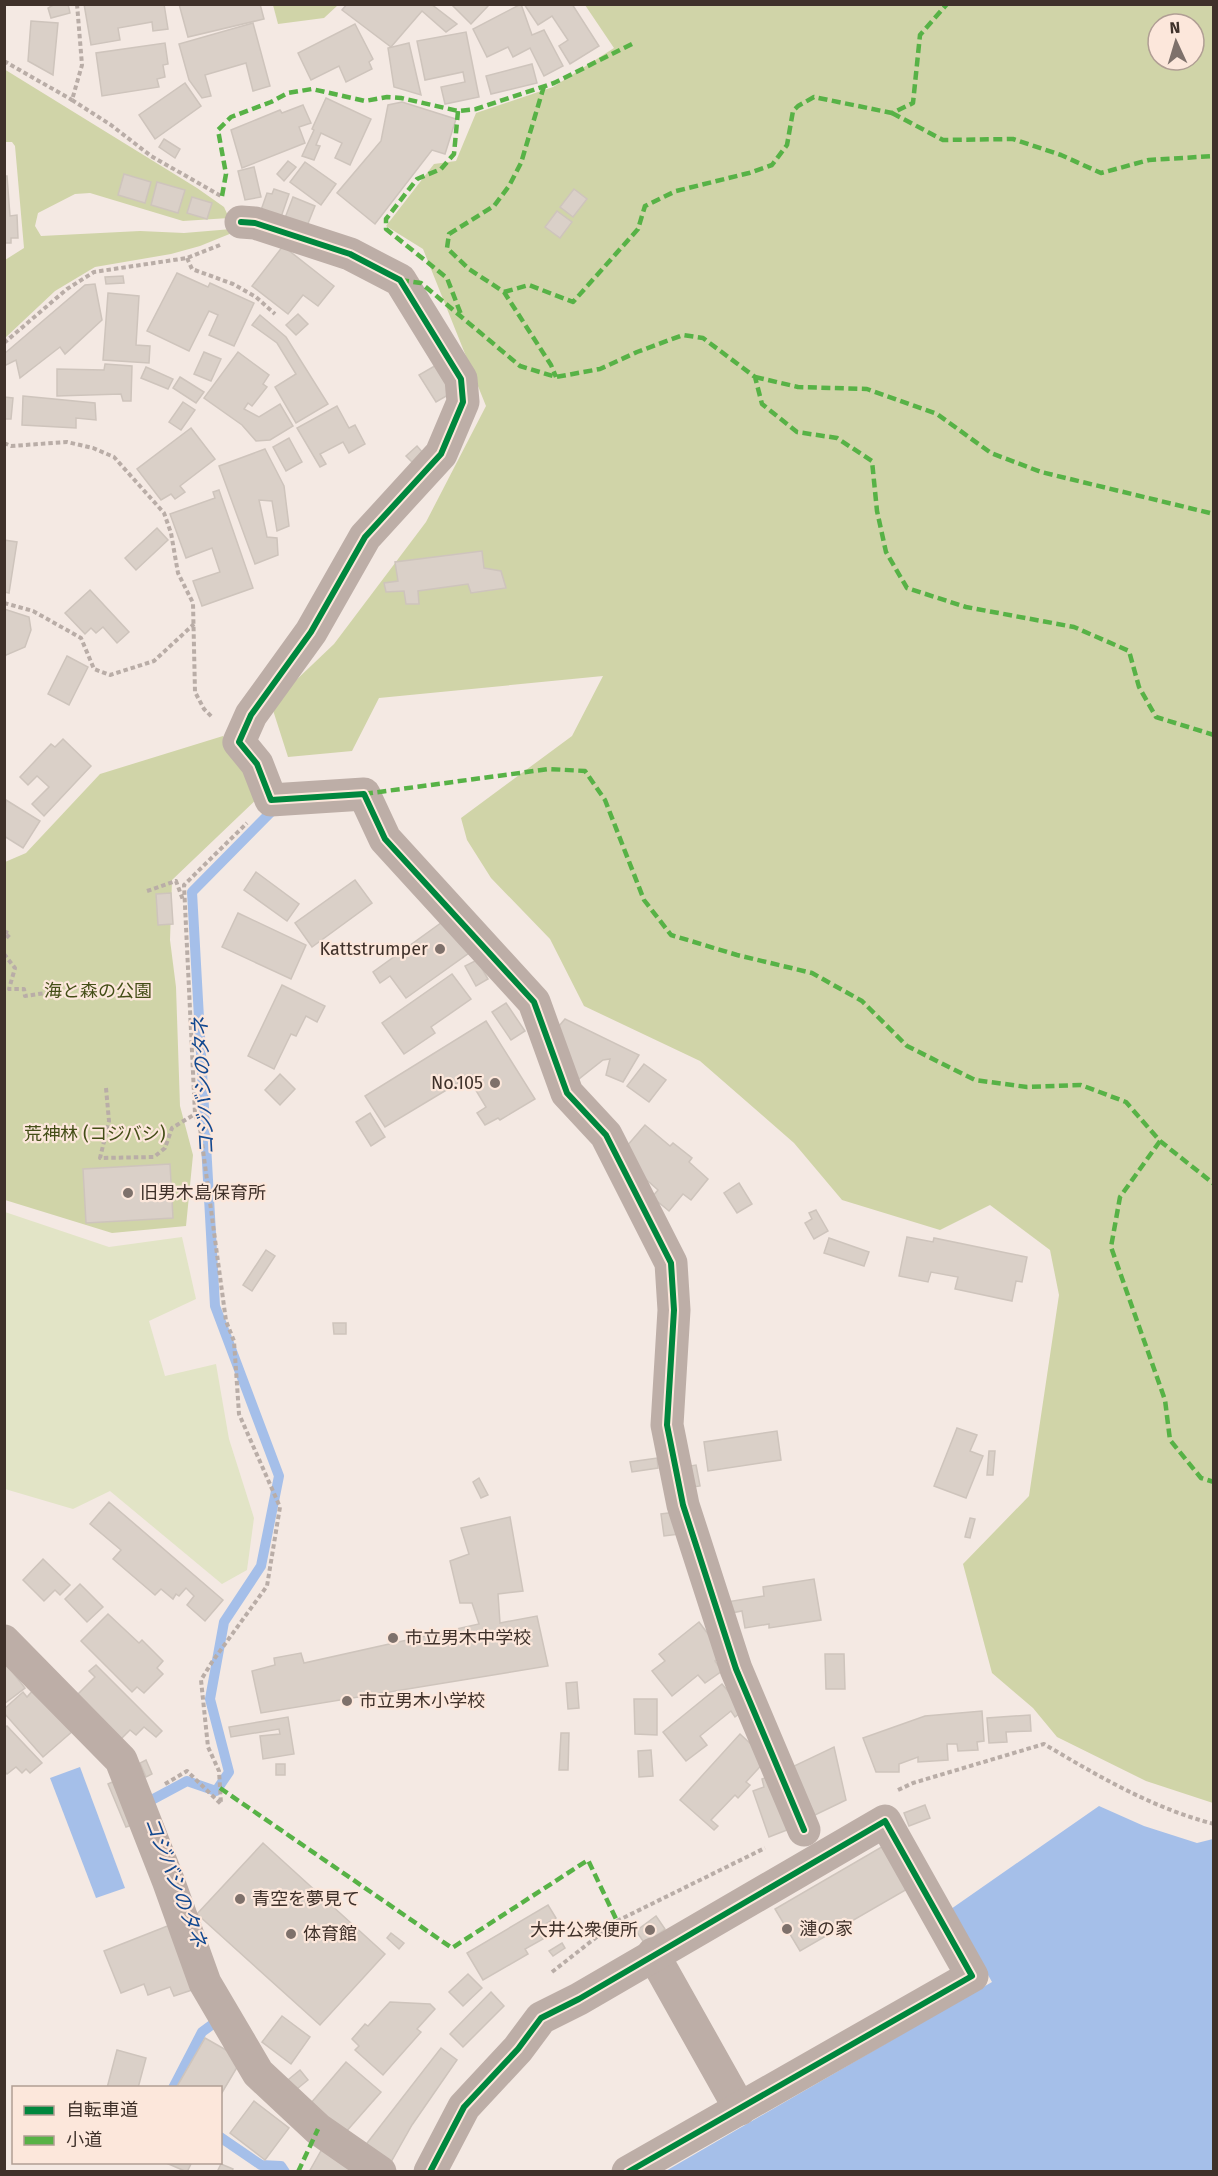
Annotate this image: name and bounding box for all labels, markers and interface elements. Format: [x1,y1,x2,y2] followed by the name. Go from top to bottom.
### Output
[1146,12,1206,72] north arrow
[1169,18,1181,37] text: N
[320,938,428,960] place label: Kattstrumper
[433,942,447,956] marker: Kattstrumper
[44,980,152,1002] park label: 海と森の公園
[187,1016,219,1156] water label: コジバシのタネ
[431,1072,483,1094] place label: No.105
[488,1076,502,1090] marker: No.105
[24,1123,166,1145] park label: 荒神林 (コジバシ)
[140,1182,266,1204] place label: 旧男木島保育所
[121,1186,135,1200] marker: 旧男木島保育所
[405,1627,531,1649] place label: 市立男木中学校
[386,1631,400,1645] marker: 市立男木中学校
[359,1690,485,1712] place label: 市立男木小学校
[340,1694,354,1708] marker: 市立男木小学校
[140,1813,212,1951] water label: コジバシのタネ
[252,1888,360,1910] place label: 青空を夢見て
[233,1892,247,1906] marker: 青空を夢見て
[799,1918,853,1940] place label: 漣の家
[530,1919,638,1941] place label: 大井公衆便所
[780,1922,794,1936] marker: 漣の家
[303,1923,357,1945] place label: 体育館
[643,1923,657,1937] marker: 大井公衆便所
[284,1927,298,1941] marker: 体育館
[12,2086,222,2164] legend
[66,2099,138,2121] text: 自転車道
[66,2129,102,2151] text: 小道

